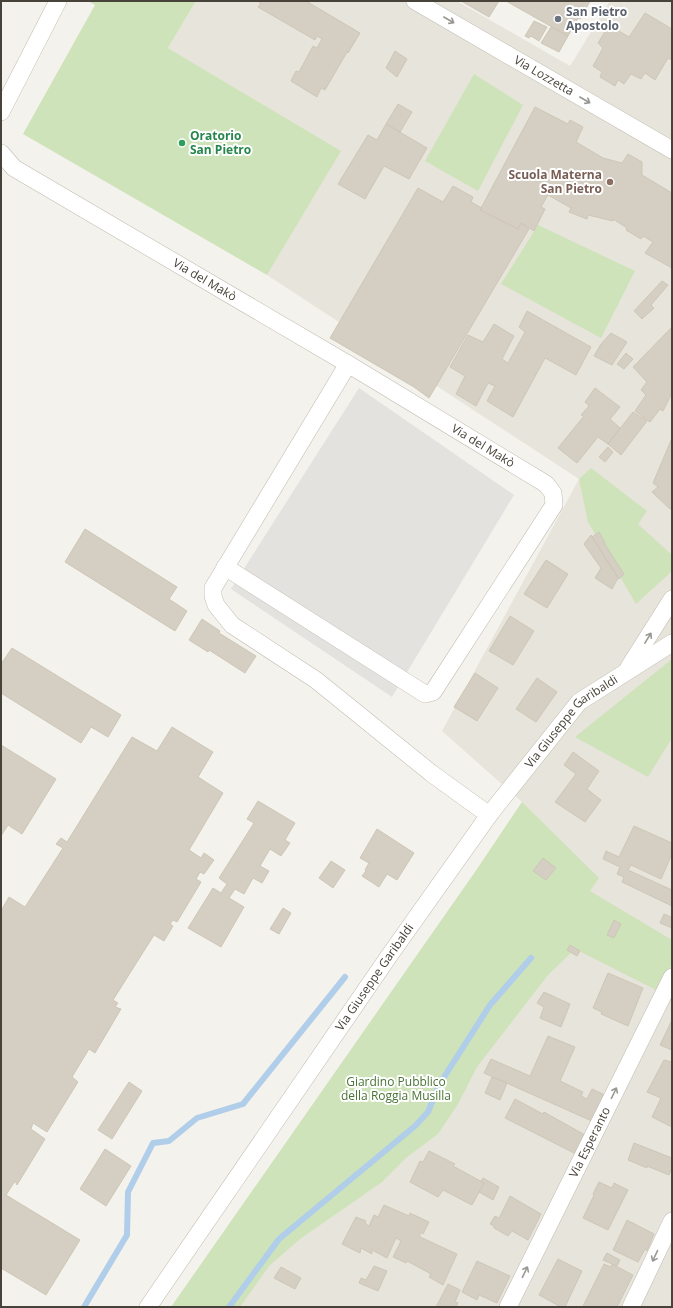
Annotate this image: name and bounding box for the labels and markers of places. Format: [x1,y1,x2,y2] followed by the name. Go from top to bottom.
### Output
[566,3,627,34] place label: San Pietro Apostolo
[553,14,563,24] marker: San Pietro Apostolo
[190,127,251,158] place label: Oratorio San Pietro
[177,138,187,148] marker: Oratorio San Pietro
[508,166,602,197] place label: Scuola Materna San Pietro
[605,177,615,187] marker: Scuola Materna San Pietro

